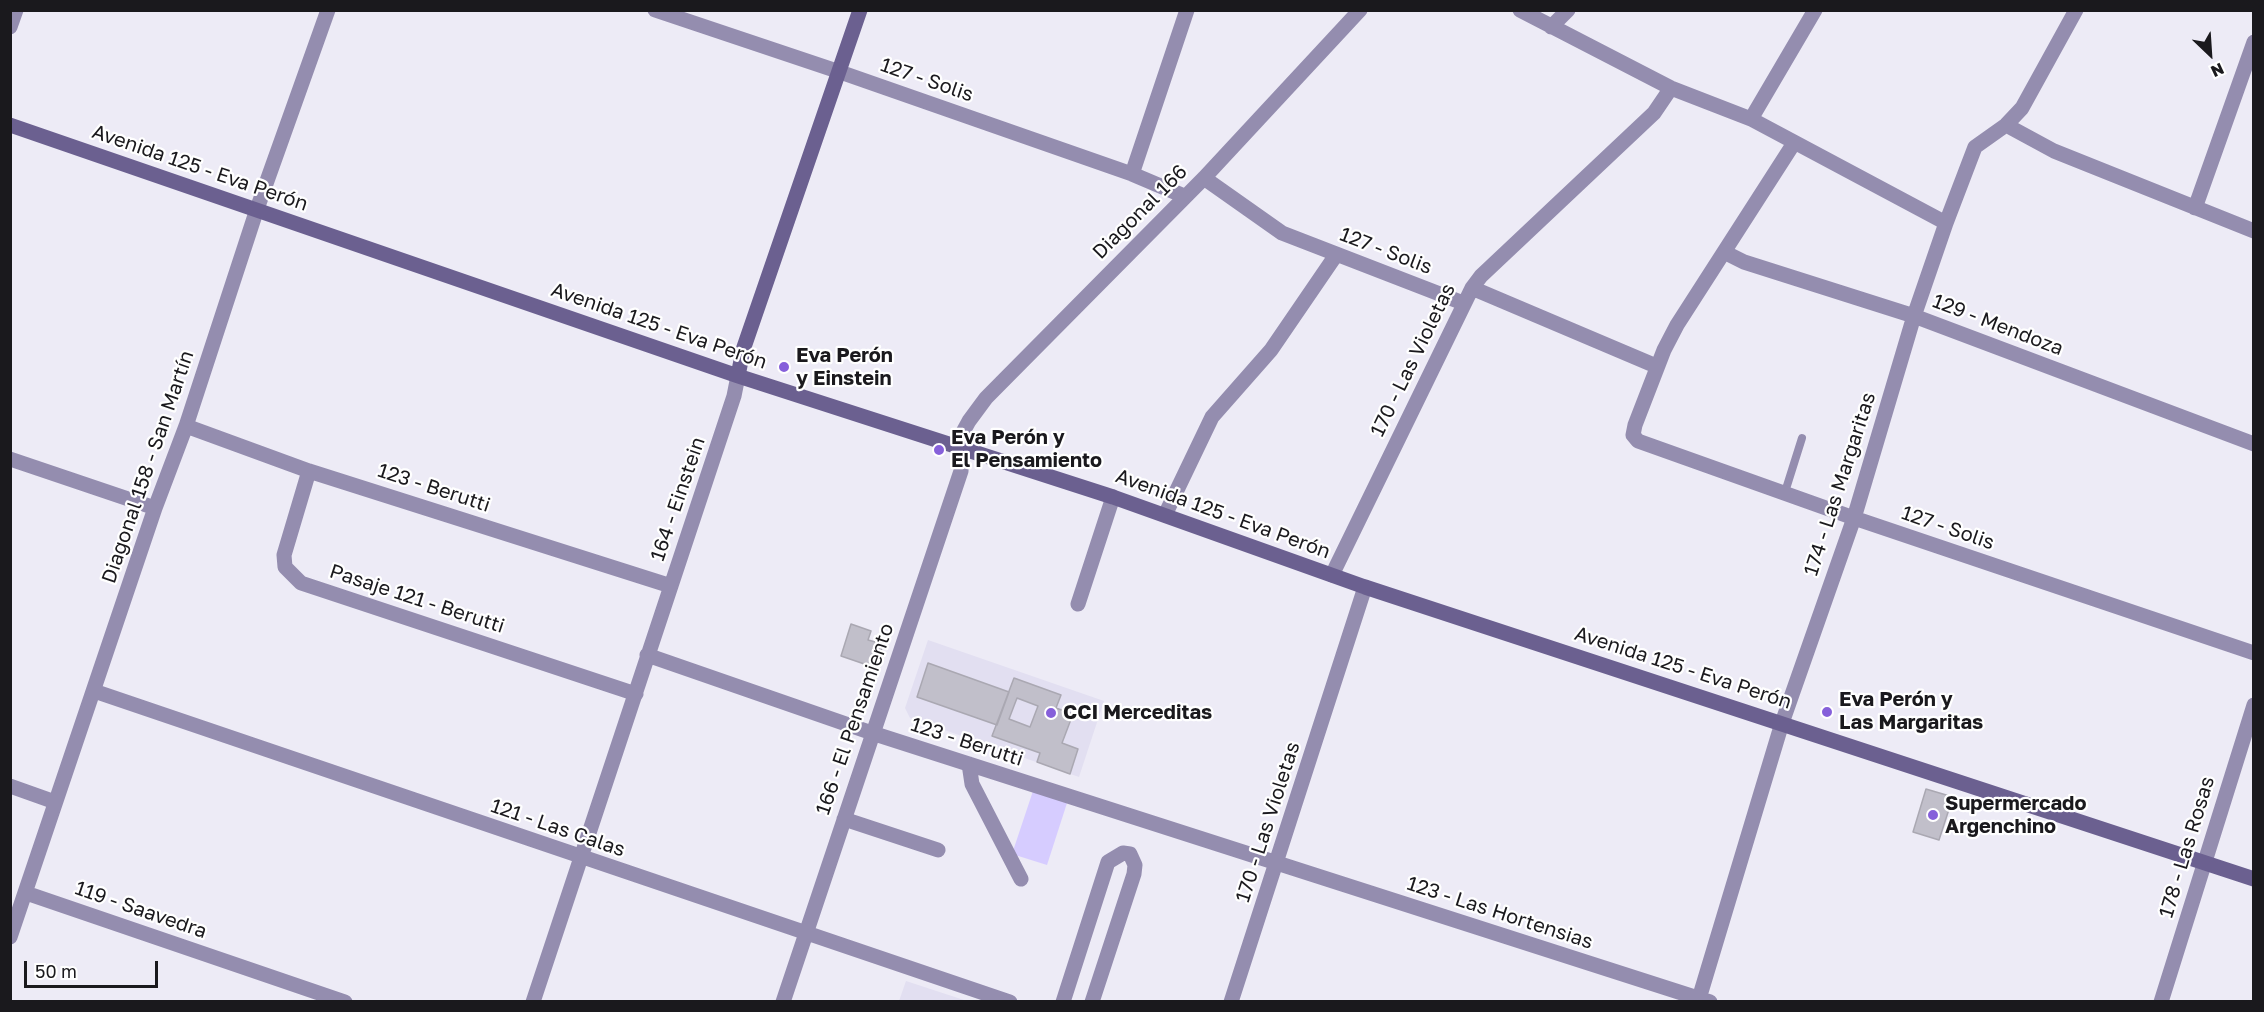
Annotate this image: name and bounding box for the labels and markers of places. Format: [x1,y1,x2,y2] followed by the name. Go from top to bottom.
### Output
[796,344,893,391] place label: Eva Perón y Einstein
[777,360,791,374] marker: Eva Perón y Einstein
[951,426,1102,473] place label: Eva Perón y El Pensamiento
[932,443,946,457] marker: Eva Perón y El Pensamiento
[1839,688,1983,735] place label: Eva Perón y Las Margaritas
[1063,701,1212,725] place label: CCI Merceditas
[1820,705,1834,719] marker: Eva Perón y Las Margaritas
[1044,706,1058,720] marker: CCI Merceditas
[1945,792,2086,839] place label: Supermercado Argenchino
[1926,808,1940,822] marker: Supermercado Argenchino

